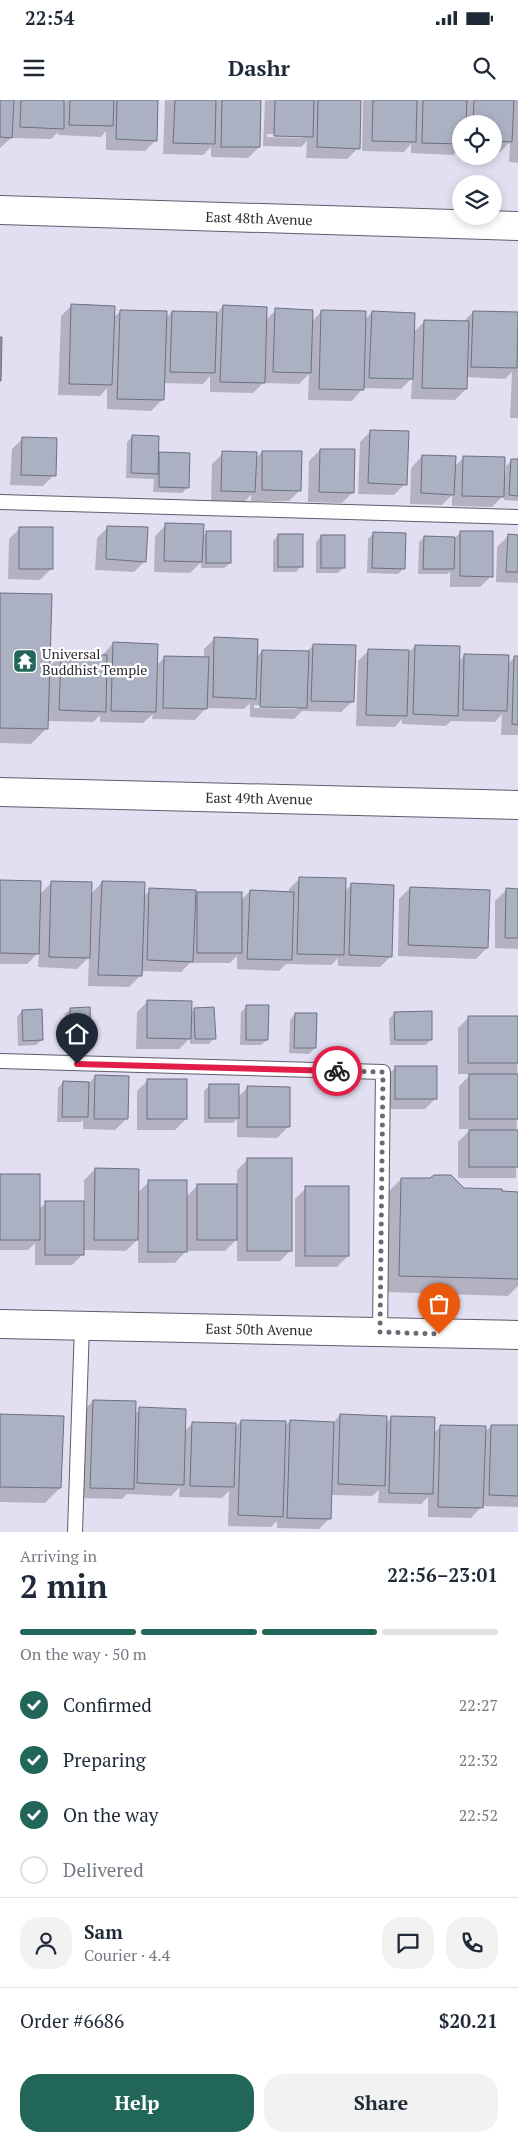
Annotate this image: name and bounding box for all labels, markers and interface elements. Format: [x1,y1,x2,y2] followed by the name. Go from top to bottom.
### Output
[25,5,74,30] text: 22:54
[228,53,290,82] text: Dashr
[20,54,48,82] icon: menu
[470,54,498,82] icon: search
[452,115,502,225] map controls
[452,115,502,165] button: locate
[452,175,502,225] button: layers
[205,207,313,229] street label: East 48th Avenue
[42,644,147,679] place label: Universal Buddhist Temple
[12,648,38,674] temple icon: Universal Buddhist Temple
[205,788,313,808] street label: East 49th Avenue
[56,1013,98,1064] pin
[63,1020,91,1048] icon: home
[312,1046,362,1096] courier
[323,1057,351,1085] icon: bike
[418,1283,460,1334] pin
[425,1290,453,1318] icon: bag
[205,1319,313,1339] street label: East 50th Avenue
[20,1545,97,1567] text: Arriving in
[387,1562,498,1587] text: 22:56–23:01
[20,1565,108,1607] text: 2 min
[20,1643,147,1665] text: On the way · 50 m
[20,1691,48,1719] icon: check
[63,1692,152,1717] text: Confirmed
[459,1694,498,1716] text: 22:27
[20,1746,48,1774] icon: check
[63,1747,146,1772] text: Preparing
[459,1749,498,1771] text: 22:32
[20,1801,48,1829] icon: check
[63,1802,158,1827] text: On the way
[459,1804,498,1826] text: 22:52
[63,1857,144,1882] text: Delivered
[20,1917,72,1969] button: person
[382,1917,434,1969] button: chat
[446,1917,498,1969] button: phone
[84,1919,123,1944] text: Sam
[84,1944,170,1966] text: Courier · 4.4
[20,2008,124,2033] text: Order #6686
[439,2008,498,2033] text: $20.21
[20,2074,254,2132] button: Help
[264,2074,498,2132] button: Share

